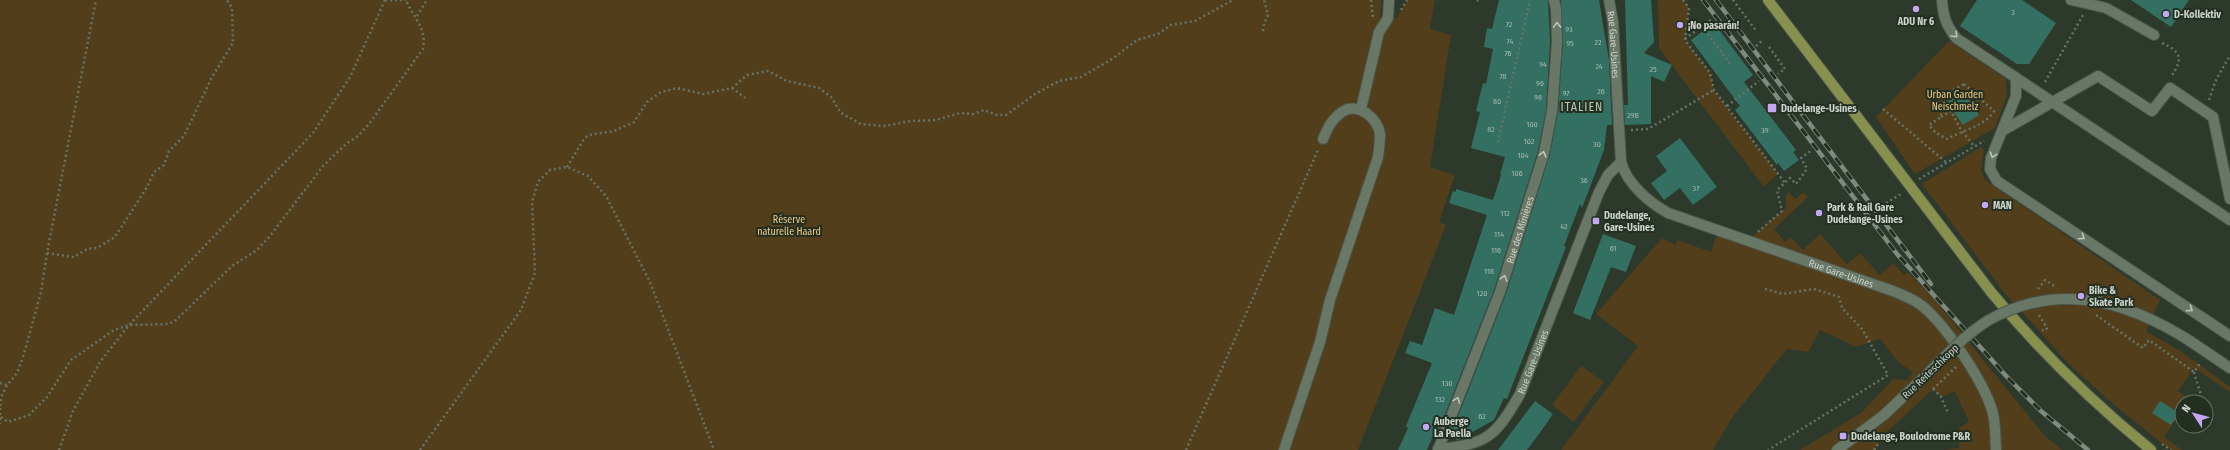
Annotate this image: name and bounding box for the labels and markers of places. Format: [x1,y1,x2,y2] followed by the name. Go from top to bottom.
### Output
[1911,4,1921,14] marker: ADU Nr 6
[2161,9,2171,19] marker: D-Kollektiv
[2174,9,2221,21] place label: D-Kollektiv
[1897,16,1934,28] place label: ADU Nr 6
[1688,19,1740,32] place label: ¡No pasarán!
[1675,20,1685,30] marker: ¡No pasarán!
[1766,102,1778,114] marker: Dudelange-Usines
[1781,103,1857,115] place label: Dudelange-Usines
[1980,200,1990,210] marker: MAN
[1993,200,2012,212] place label: MAN
[1827,202,1903,226] place label: Park & Rail Gare Dudelange-Usines
[1814,208,1824,218] marker: Park & Rail Gare Dudelange-Usines
[1604,210,1655,234] place label: Dudelange, Gare-Usines
[1591,216,1601,226] marker: Dudelange, Gare-Usines
[2089,285,2134,309] place label: Bike & Skate Park
[2076,291,2086,301] marker: Bike & Skate Park
[1433,416,1471,440] place label: Auberge La Paella
[1421,422,1431,432] marker: Auberge La Paella
[1838,431,1848,441] marker: Dudelange, Boulodrome P&R
[1851,431,1971,443] place label: Dudelange, Boulodrome P&R

